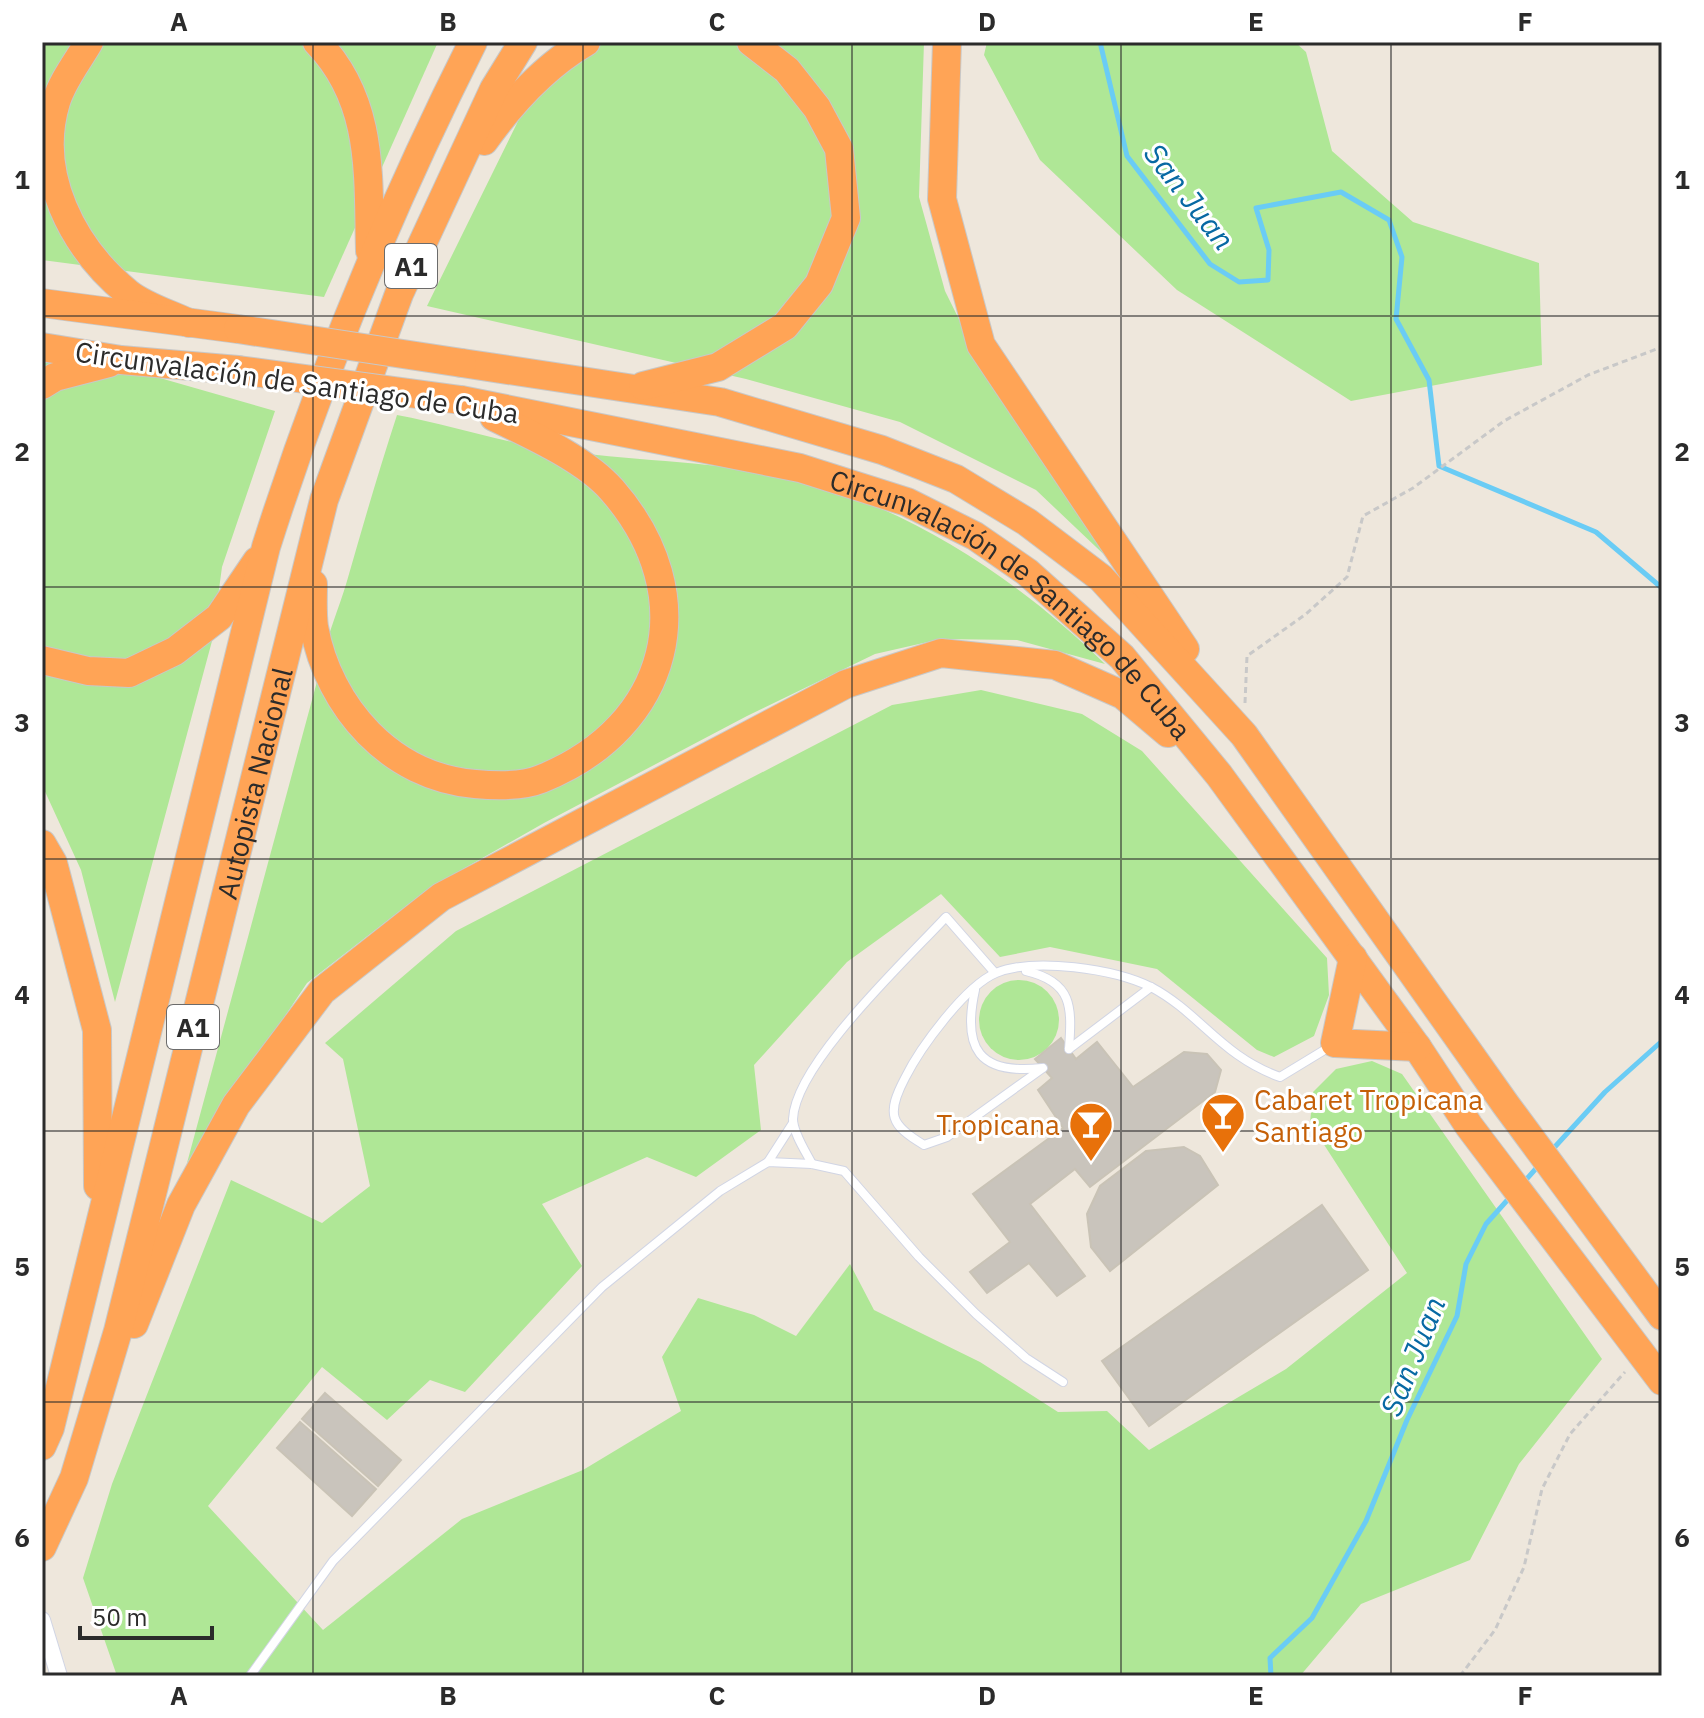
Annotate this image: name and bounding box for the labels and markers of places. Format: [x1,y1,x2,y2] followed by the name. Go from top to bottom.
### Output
[1254,1081,1483,1150] place label: Cabaret Tropicana Santiago
[1199,1091,1247,1154] bar icon: Cabaret Tropicana Santiago
[1067,1100,1115,1163] bar icon: Tropicana
[936,1106,1060,1143] place label: Tropicana

